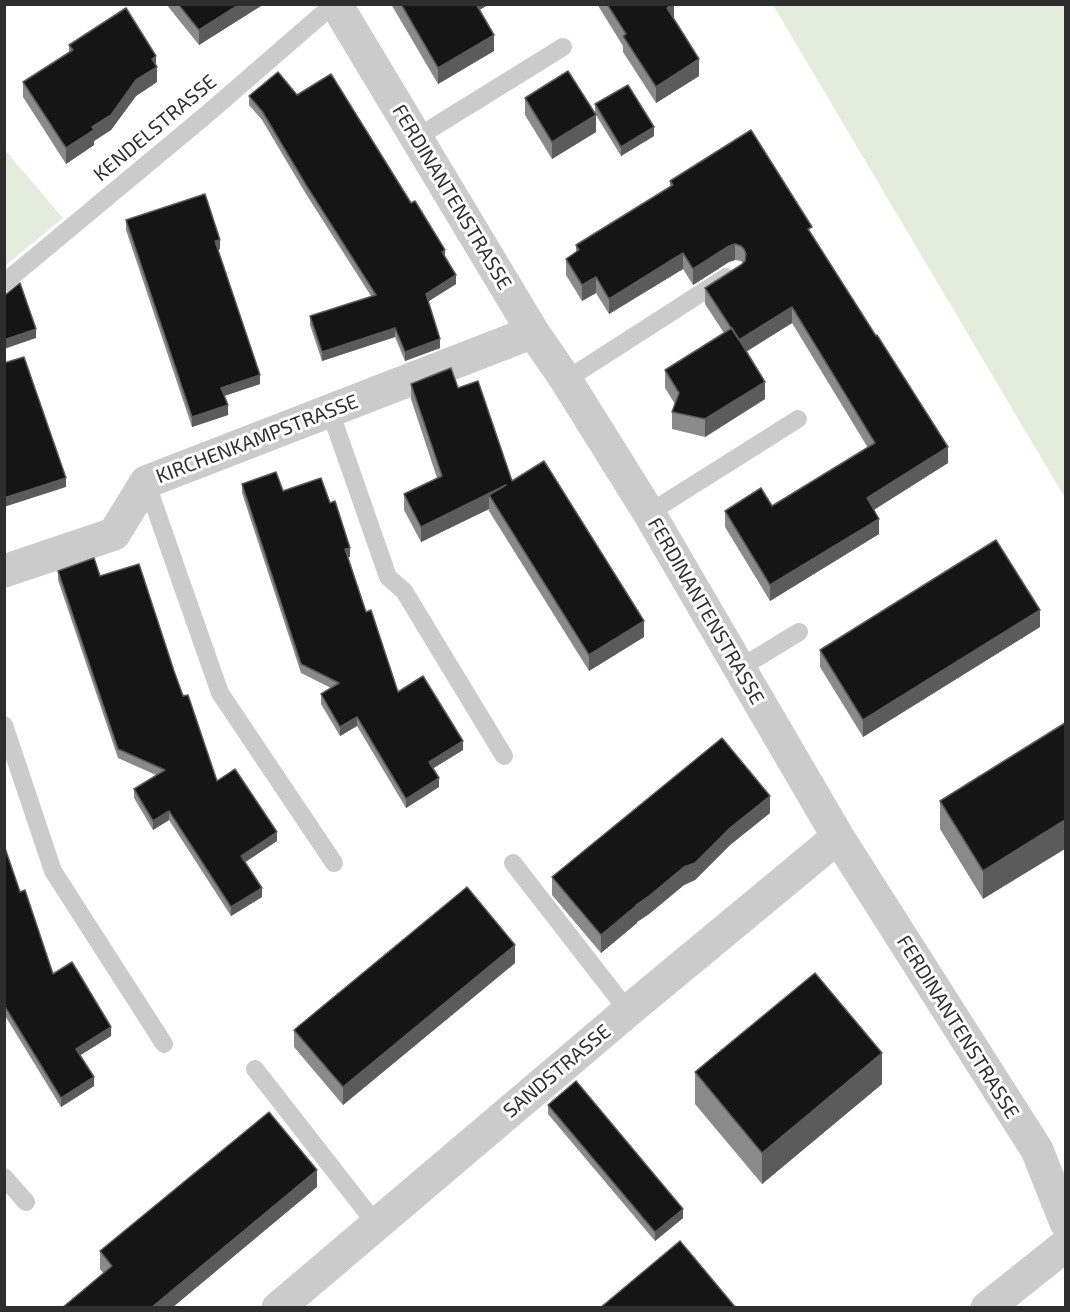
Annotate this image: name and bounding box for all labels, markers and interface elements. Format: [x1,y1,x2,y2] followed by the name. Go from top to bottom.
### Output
[89,70,221,186] street label: KENDELSTRASSE
[387,100,517,294] street label: FERDINANTENSTRASSE
[153,389,361,489] street label: KIRCHENKAMPSTRASSE
[643,513,769,709] street label: FERDINANTENSTRASSE
[892,931,1024,1123] street label: FERDINANTENSTRASSE
[499,1019,615,1123] street label: SANDSTRASSE

